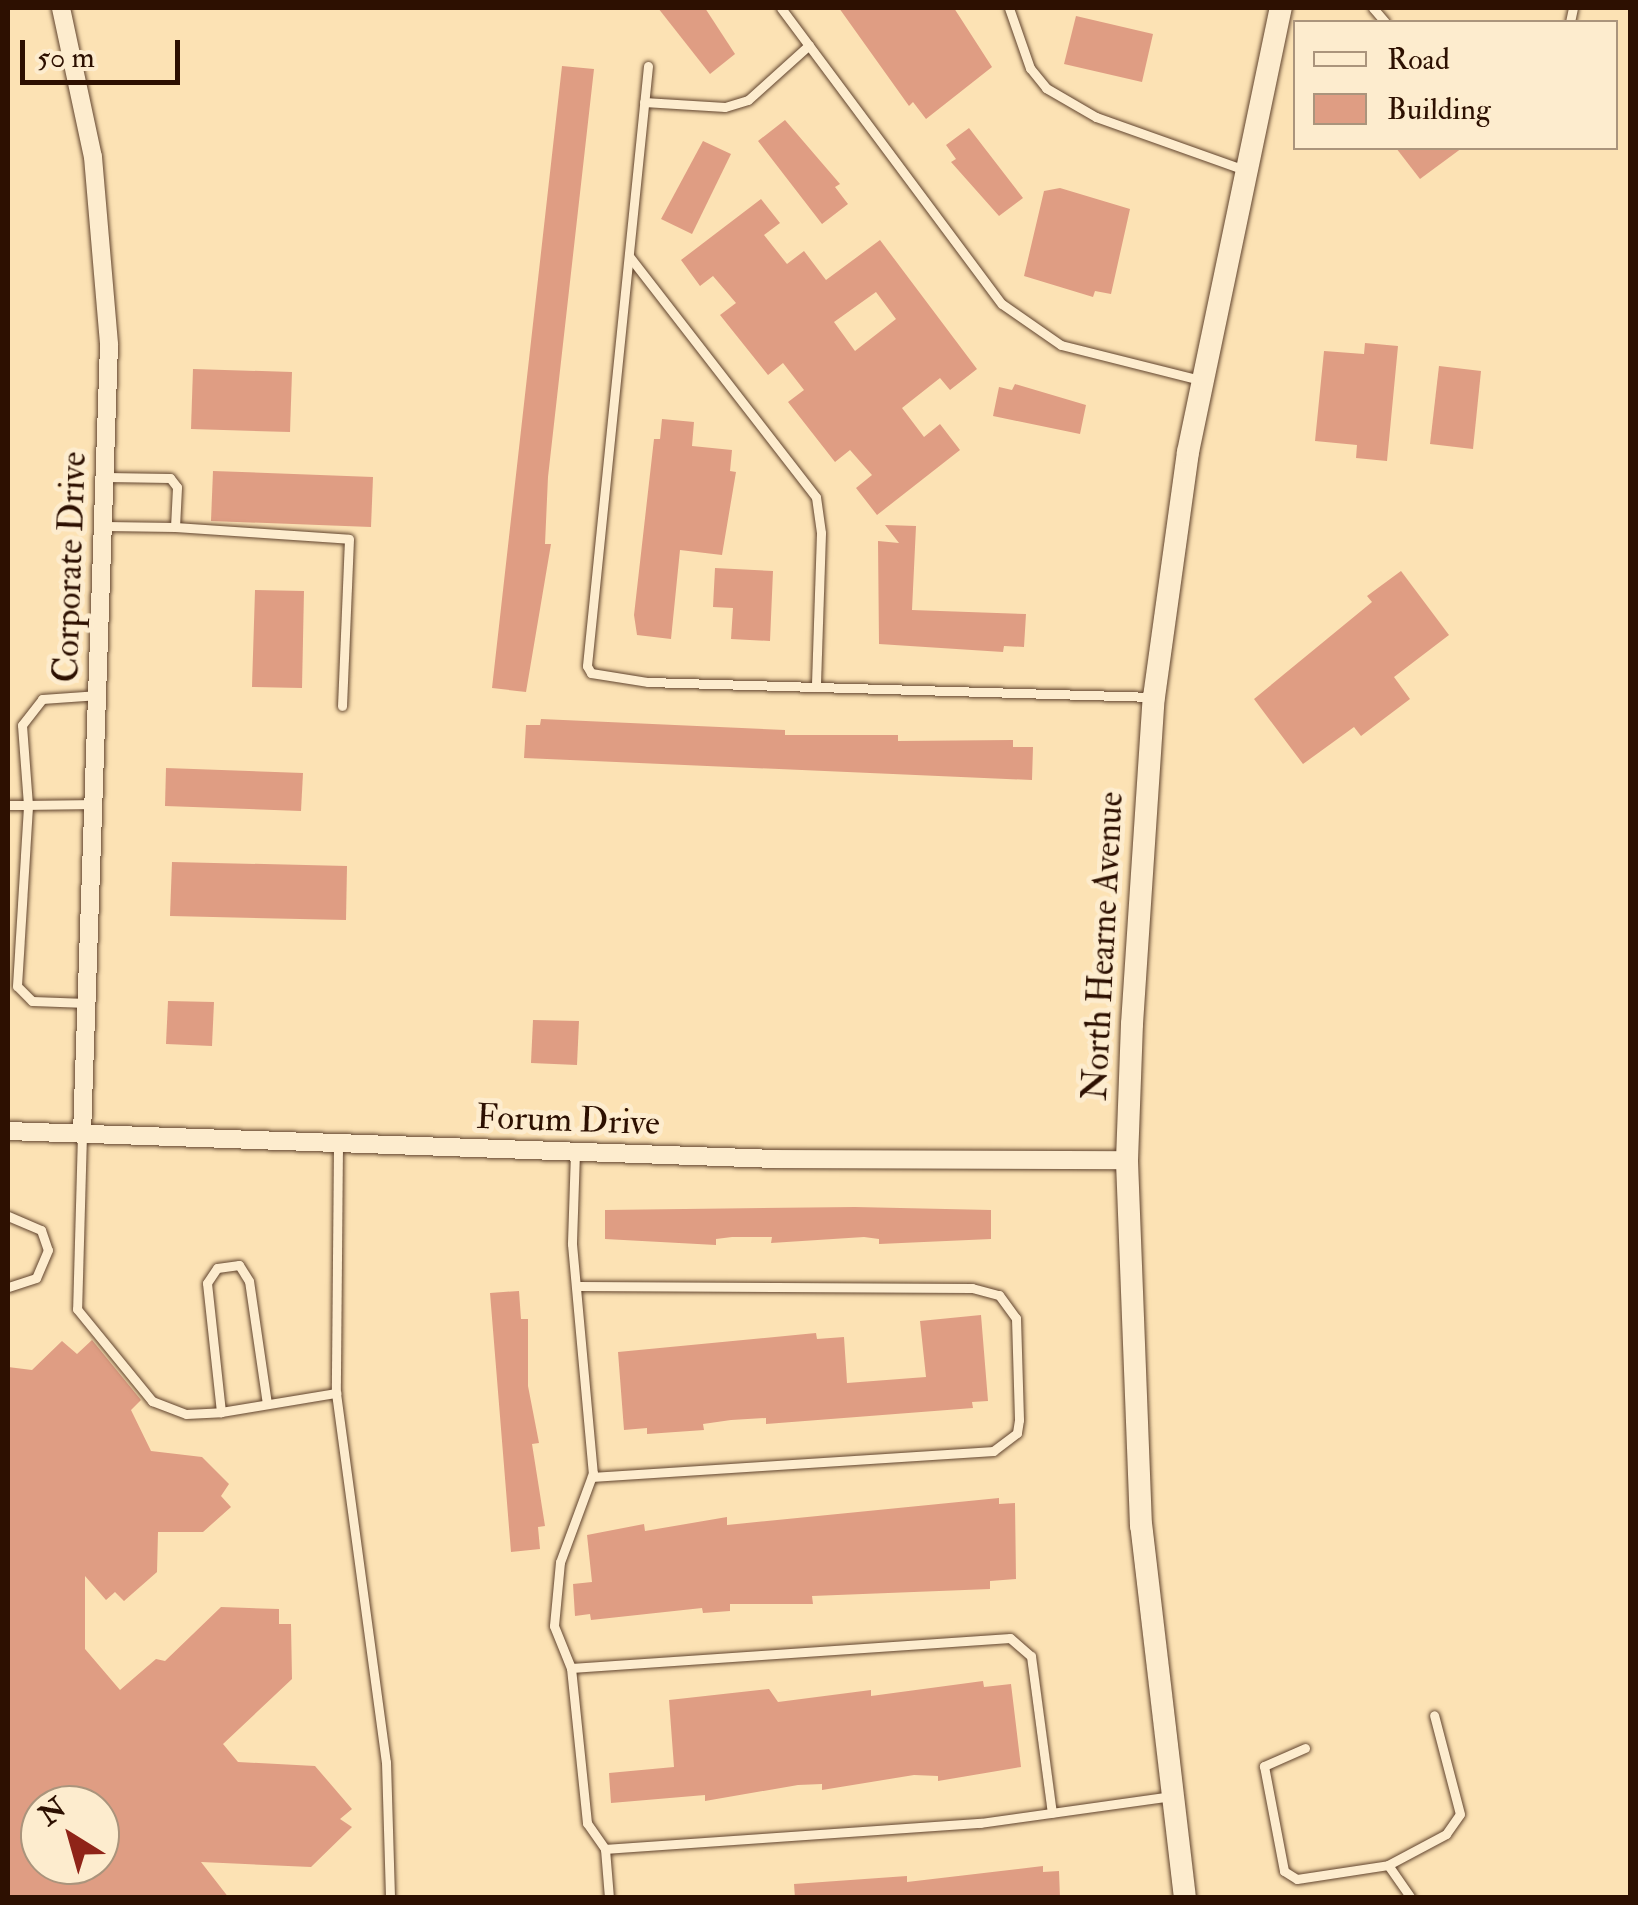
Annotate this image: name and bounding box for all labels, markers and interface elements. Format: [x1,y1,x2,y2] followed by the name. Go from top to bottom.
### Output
[25,20,185,82] scale bar
[1293,20,1618,150] legend
[37,39,95,76] text: 50 m
[1387,41,1450,78] text: Road
[1387,91,1491,128] text: Building
[45,451,95,683] street label: Corporate Drive
[1074,791,1132,1101] street label: North Hearne Avenue
[475,1096,661,1144] street label: Forum Drive
[20,1785,120,1885] north arrow
[32,1791,73,1834] text: N

